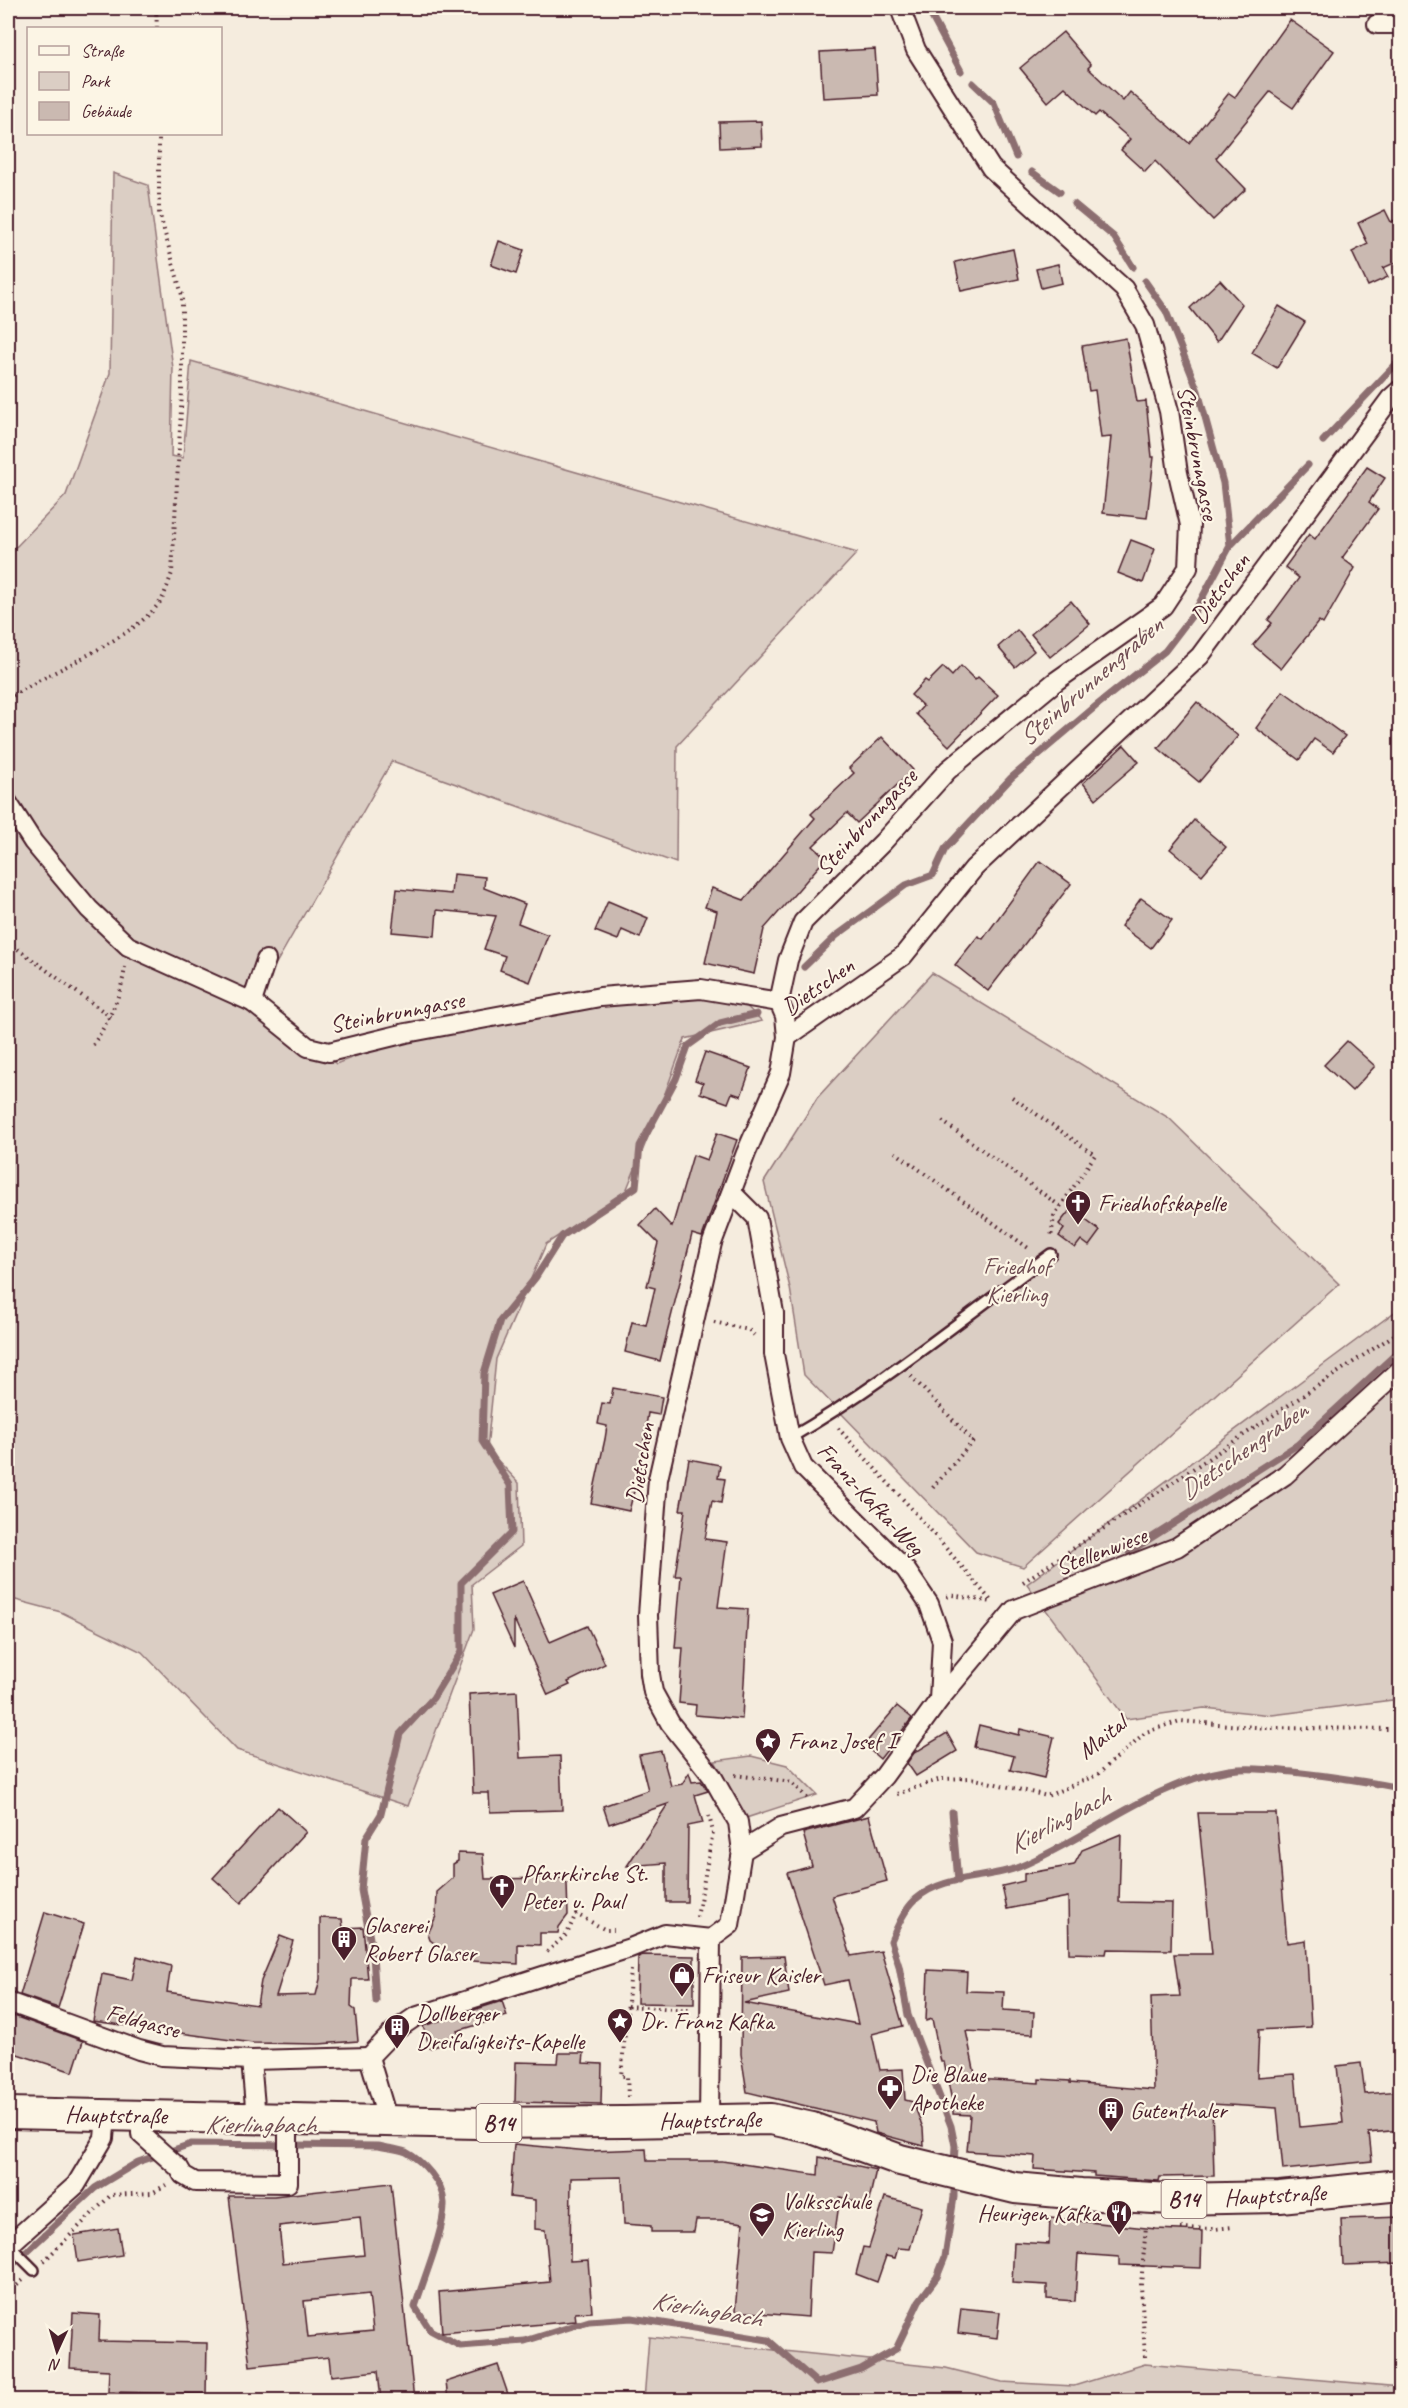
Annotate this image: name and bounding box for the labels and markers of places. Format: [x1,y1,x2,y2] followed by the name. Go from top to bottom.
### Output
[1063,1188,1093,1226] church icon: Friedhofskapelle
[1098,1188,1228,1218] place label: Friedhofskapelle
[753,1726,783,1764] place icon: Franz Josef I
[788,1726,901,1756] place label: Franz Josef I
[522,1858,648,1916] place label: Pfarrkirche St. Peter u. Paul
[487,1872,517,1910] church icon: Pfarrkirche St. Peter u. Paul
[364,1910,479,1968] place label: Glaserei Robert Glaser
[329,1924,359,1962] building icon: Glaserei Robert Glaser
[667,1960,697,1998] shop icon: Friseur Kaisler
[702,1960,822,1990] place label: Friseur Kaisler
[416,1998,586,2056] place label: Dollberger Dreifaligkeits-Kapelle
[605,2006,635,2044] place icon: Dr. Franz Kafka
[640,2006,776,2036] place label: Dr. Franz Kafka
[382,2012,412,2050] building icon: Dollberger Dreifaligkeits-Kapelle
[910,2059,987,2117] place label: Die Blaue Apotheke
[875,2073,905,2111] pharmacy icon: Die Blaue Apotheke
[1096,2095,1126,2133] building icon: Gutenthaler
[1130,2095,1229,2125] place label: Gutenthaler
[782,2186,873,2244] place label: Volksschule Kierling
[977,2198,1102,2228] place label: Heurigen Kafka
[1104,2198,1134,2236] restaurant icon: Heurigen Kafka
[747,2200,777,2238] school or university icon: Volksschule Kierling

